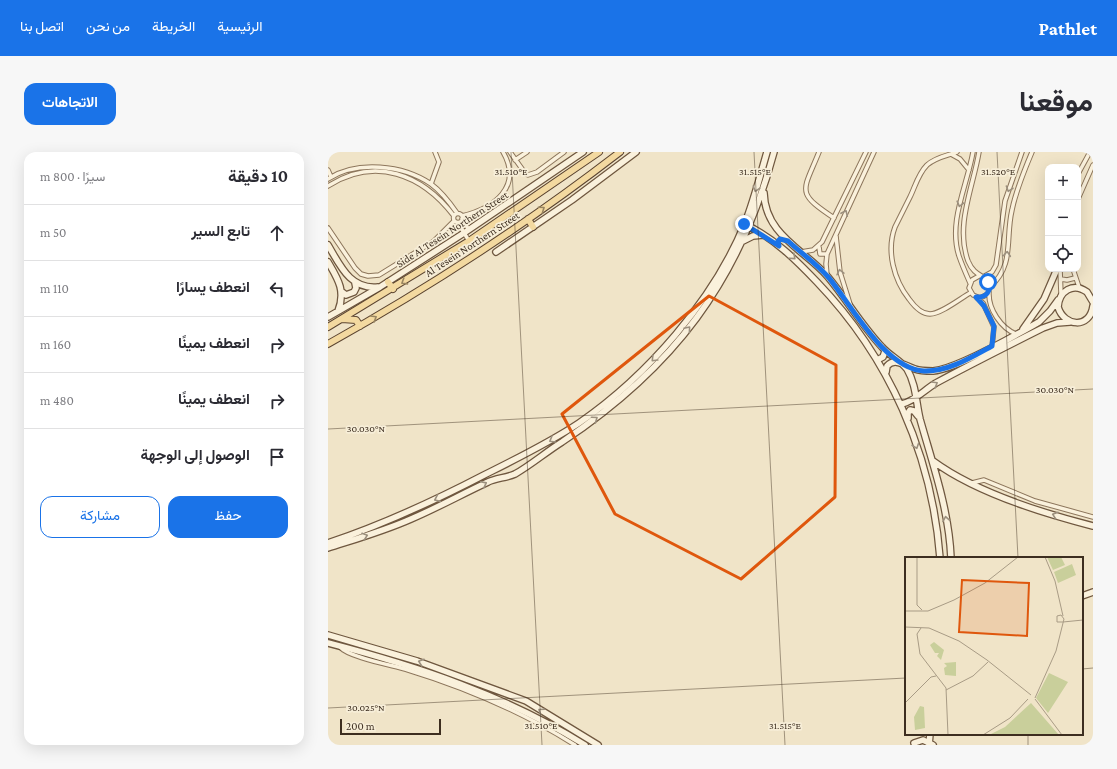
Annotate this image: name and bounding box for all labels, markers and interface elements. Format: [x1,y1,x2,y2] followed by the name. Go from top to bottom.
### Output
[20,18,64,34] text: اتصل بنا
[86,18,130,34] text: من نحن
[152,18,195,34] text: الخريطة
[217,18,263,34] text: الرئيسية
[1039,18,1097,39] text: Pathlet
[24,83,116,125] button: الاتجاهات
[1019,86,1093,117] text: موقعنا
[1045,164,1081,272] map controls
[1045,164,1081,200] button: +
[495,166,528,177] text: 31.510°E
[739,166,772,177] text: 31.515°E
[981,166,1016,177] text: 31.520°E
[228,167,288,186] text: 10 دقيقة
[40,169,105,184] text: سيرًا · 800 m
[1006,185,1014,192] one-way arrow
[752,186,761,193] one-way arrow
[394,188,510,270] street label: Side Al Tesein Northern Street
[957,200,965,207] one-way arrow
[1045,200,1081,236] button: −
[538,206,545,214] one-way arrow
[422,208,522,280] street label: Al Tesein Northern Street
[840,210,848,218] one-way arrow
[735,215,753,233] route end
[266,222,288,244] icon: ahead
[191,223,250,239] text: تابع السير
[40,225,66,240] text: 50 m
[1045,236,1081,272] button: locate
[1003,251,1012,257] one-way arrow
[788,253,795,260] one-way arrow
[837,268,845,275] one-way arrow
[979,273,997,291] route start
[401,277,408,285] one-way arrow
[266,278,288,300] icon: left
[176,279,250,295] text: انعطف يسارًا
[40,281,69,296] text: 110 m
[370,315,377,322] one-way arrow
[684,326,691,334] one-way arrow
[266,334,288,356] icon: right
[178,335,250,351] text: انعطف يمينًا
[40,337,71,352] text: 160 m
[651,354,658,362] one-way arrow
[930,382,938,389] one-way arrow
[1036,384,1075,395] text: 30.030°N
[266,390,288,412] icon: right
[178,391,250,407] text: انعطف يمينًا
[40,393,74,408] text: 480 m
[591,417,598,424] one-way arrow
[347,423,386,434] text: 30.030°N
[549,435,556,442] one-way arrow
[911,442,920,449] one-way arrow
[266,446,288,468] icon: arrive
[141,447,250,463] text: الوصول إلى الوجهة
[480,481,487,489] one-way arrow
[433,494,441,502] one-way arrow
[40,496,160,538] button: مشاركة
[168,496,288,538] button: حفظ
[1052,512,1059,520] one-way arrow
[943,516,951,522] one-way arrow
[361,532,368,541] one-way arrow
[905,557,1083,735] inset map
[417,658,424,667] one-way arrow
[347,702,385,713] text: 30.025°N
[538,708,545,716] one-way arrow
[340,717,441,736] scale bar
[346,720,375,732] text: 200 m
[525,720,558,731] text: 31.510°E
[769,720,802,731] text: 31.515°E

